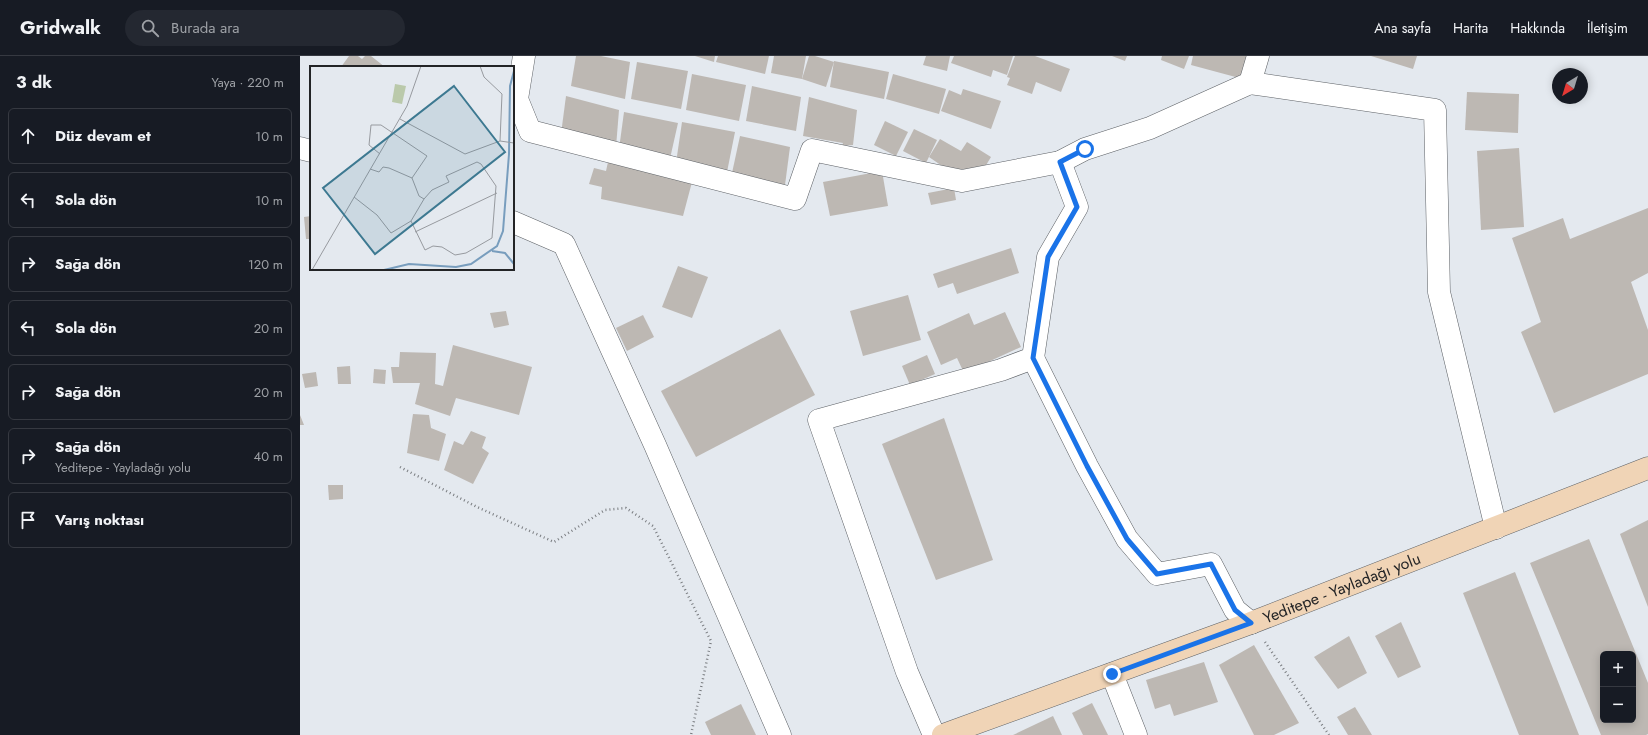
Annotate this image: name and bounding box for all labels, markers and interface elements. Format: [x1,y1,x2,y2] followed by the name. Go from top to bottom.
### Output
[125,10,405,46] search box
[20,14,101,41] text: Gridwalk
[139,17,161,39] icon: search
[171,17,240,39] text: Burada ara
[1374,18,1431,38] text: Ana sayfa
[1453,18,1488,38] text: Harita
[1510,18,1565,38] text: Hakkında
[1587,18,1628,38] text: İletişim
[310,66,514,270] inset map
[1552,68,1588,104] north arrow
[16,70,52,94] text: 3 dk
[212,73,284,92] text: Yaya · 220 m
[17,125,39,147] icon: ahead
[55,125,151,147] text: Düz devam et
[255,127,283,146] text: 10 m
[1076,140,1094,158] route start
[17,189,39,211] icon: left
[55,189,117,211] text: Sola dön
[255,191,283,210] text: 10 m
[17,253,39,275] icon: right
[55,253,121,275] text: Sağa dön
[248,255,283,274] text: 120 m
[17,317,39,339] icon: left
[55,317,117,339] text: Sola dön
[254,319,283,338] text: 20 m
[17,381,39,403] icon: right
[55,381,121,403] text: Sağa dön
[254,383,283,402] text: 20 m
[55,436,121,458] text: Sağa dön
[17,445,39,467] icon: right
[254,447,283,466] text: 40 m
[55,458,191,477] text: Yeditepe - Yayladağı yolu
[17,509,39,531] icon: arrive
[55,509,144,531] text: Varış noktası
[1259,546,1424,629] street label: Yeditepe - Yayladağı yolu
[1600,651,1636,723] map controls
[1600,651,1636,687] button: +
[1103,665,1121,683] route end
[1600,687,1636,723] button: −

